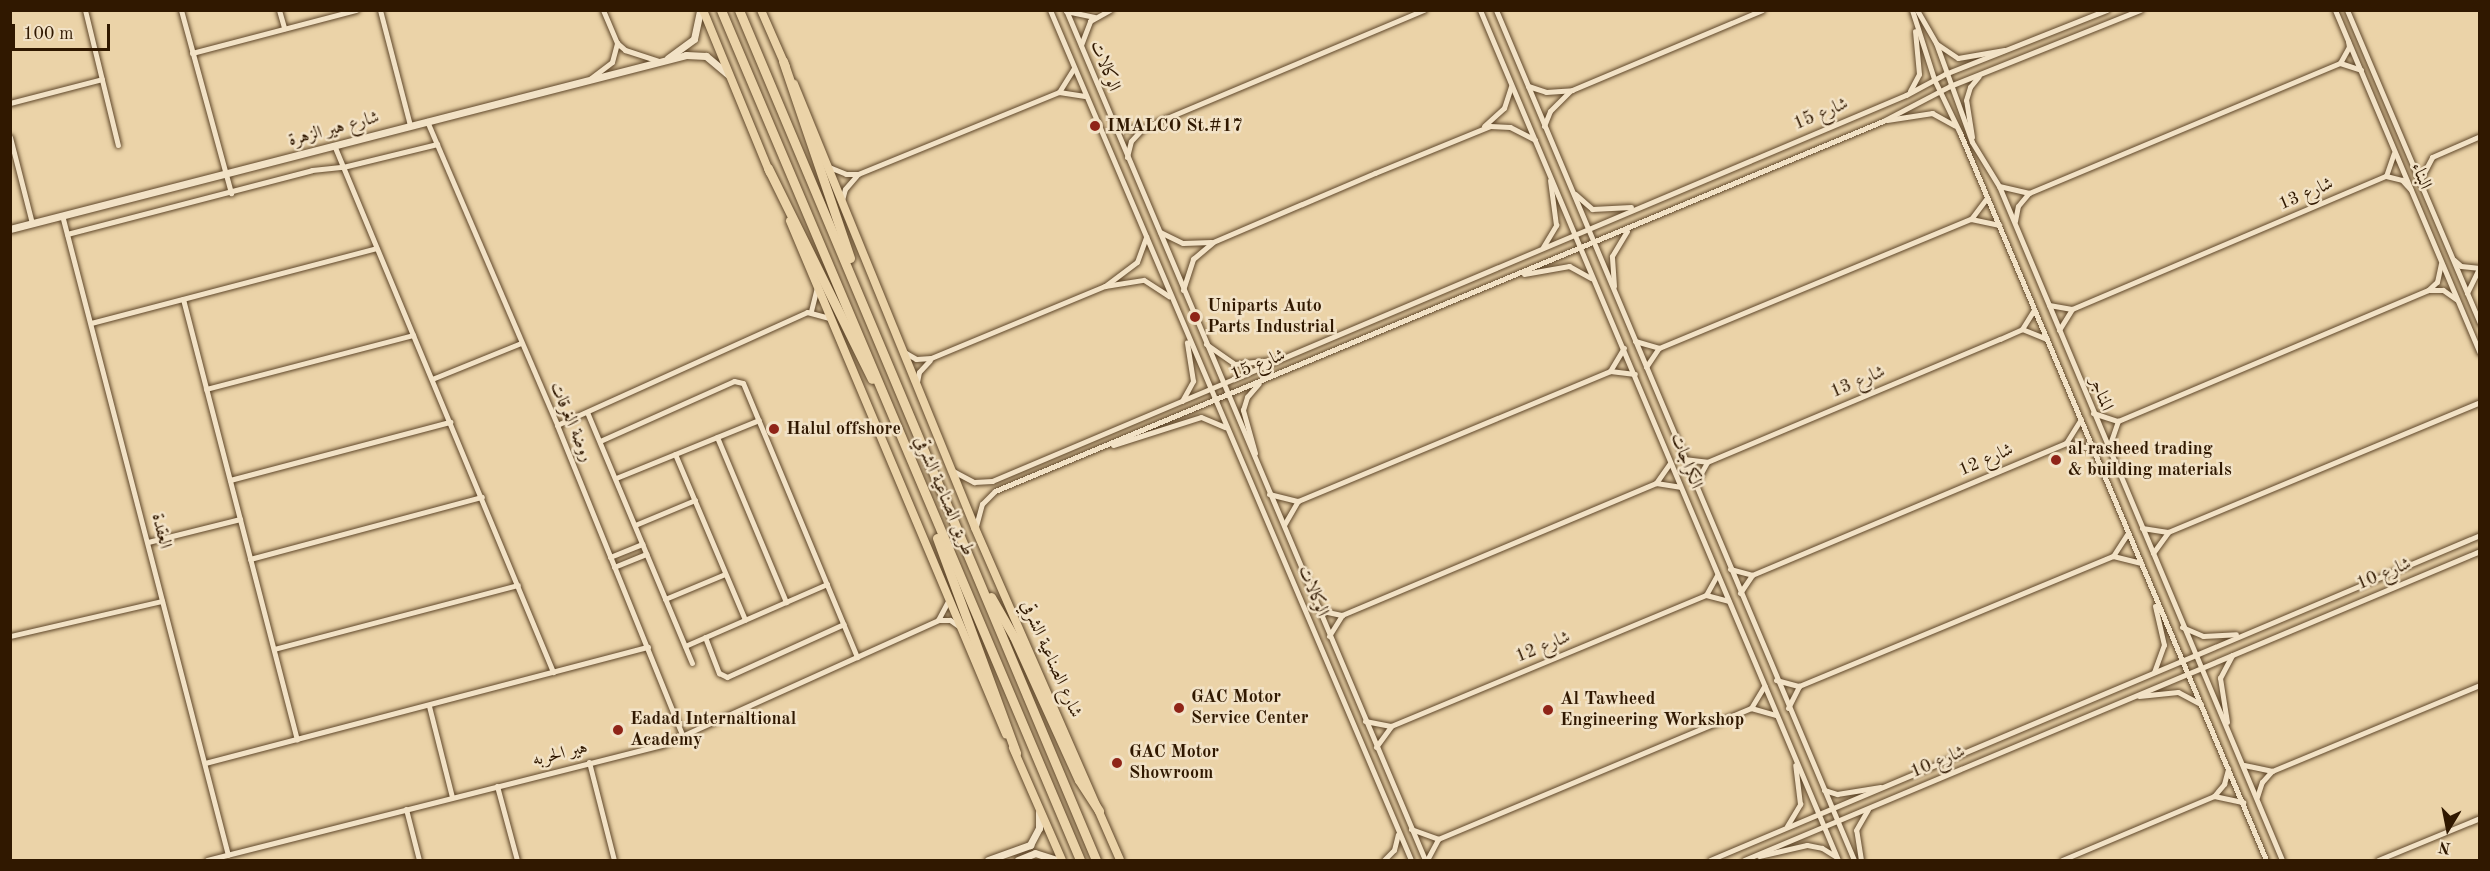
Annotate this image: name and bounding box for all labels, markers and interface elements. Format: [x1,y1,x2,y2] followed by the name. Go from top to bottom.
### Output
[15,12,112,50] scale bar
[23,25,74,43] text: 100 m
[1085,37,1125,95] street label: الوكالات
[1790,93,1852,135] street label: شارع 15
[286,106,382,152] street label: شارع هير الزهرة
[1107,115,1243,137] place label: IMALCO St.#17
[1088,119,1102,133] marker: IMALCO St.#17
[2406,160,2436,192] street label: البناء
[2275,173,2337,215] street label: شارع 13
[1207,296,1335,338] place label: Uniparts Auto Parts Industrial
[1188,310,1202,324] marker: Uniparts Auto Parts Industrial
[1227,344,1289,386] street label: شارع 15
[1827,361,1889,403] street label: شارع 13
[2085,374,2117,414] street label: المناجر
[545,379,597,465] street label: روضة الغرقات
[786,418,901,440] place label: Halul offshore
[767,422,781,436] marker: Halul offshore
[1665,430,1707,492] street label: الكراجات
[909,433,979,559] street label: طريق الصناعية الشرقي
[1955,439,2017,481] street label: شارع 12
[2068,439,2232,482] place label: al rasheed trading & building materials
[2049,453,2063,467] marker: al rasheed trading & building materials
[146,511,176,551] street label: العقدة
[2353,553,2415,595] street label: شارع 10
[1293,562,1333,620] street label: الوكالات
[1015,597,1087,721] street label: شارع الصناعية الشرقي
[1512,626,1574,668] street label: شارع 12
[1191,687,1309,730] place label: GAC Motor Service Center
[1560,689,1744,732] place label: Al Tawheed Engineering Workshop
[1172,701,1186,715] marker: GAC Motor Service Center
[1541,703,1555,717] marker: Al Tawheed Engineering Workshop
[630,709,796,752] place label: Eadad Internaltional Academy
[611,723,625,737] marker: Eadad Internaltional Academy
[530,737,590,771] street label: هير الحربه
[1907,741,1969,783] street label: شارع 10
[1129,742,1219,784] place label: GAC Motor Showroom
[1110,756,1124,770] marker: GAC Motor Showroom
[2418,799,2478,859] north arrow
[2437,838,2452,856] text: N

